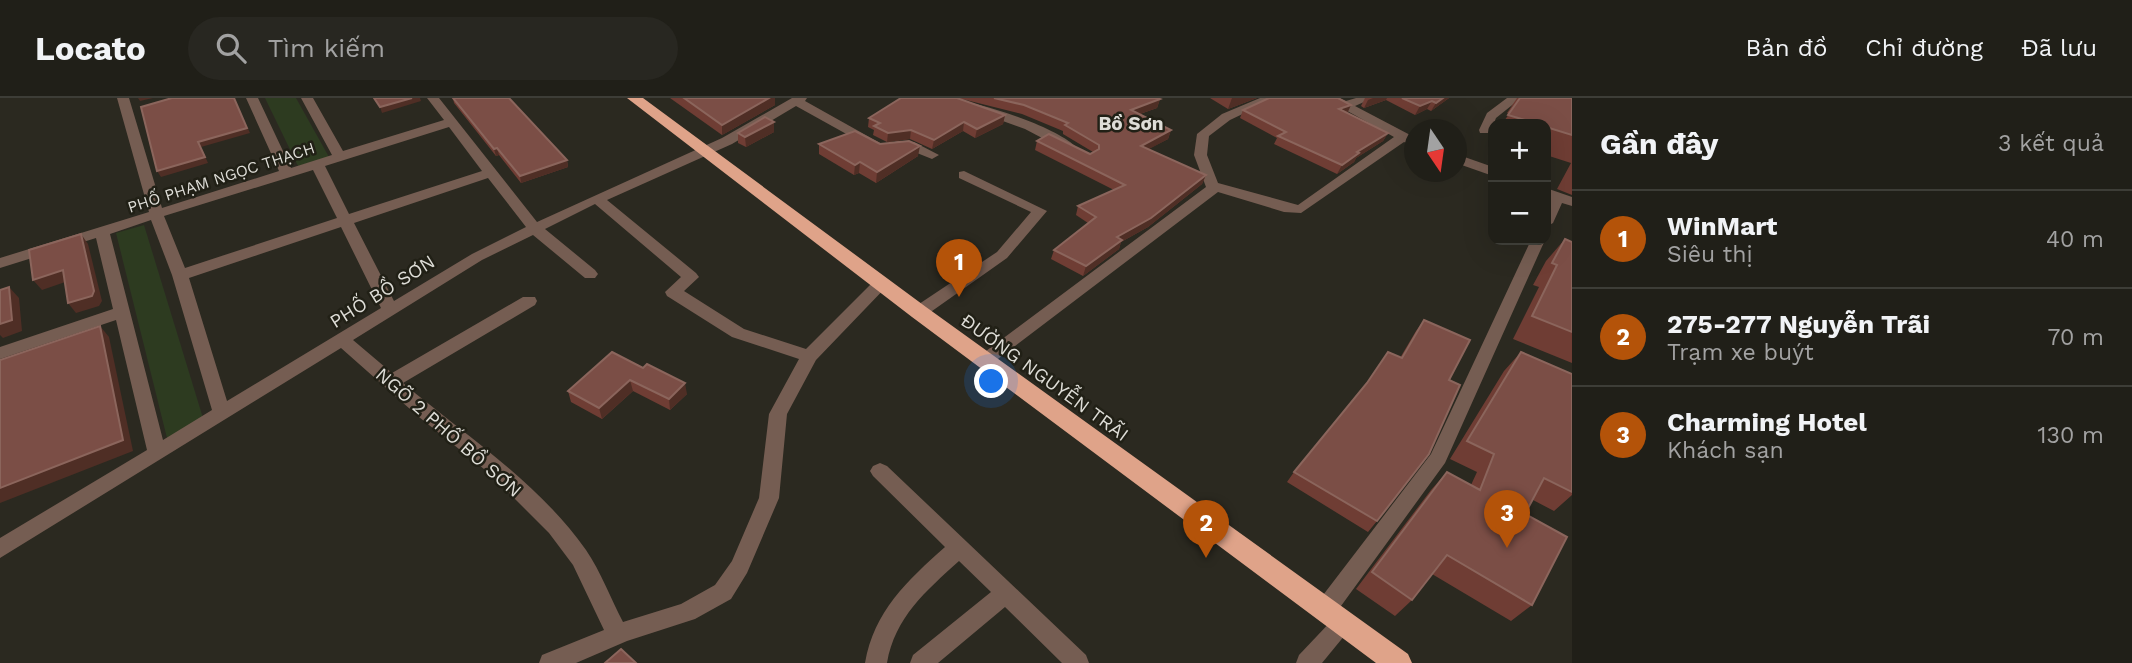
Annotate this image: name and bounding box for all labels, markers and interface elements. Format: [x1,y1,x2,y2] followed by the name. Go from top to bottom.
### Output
[188,17,678,80] search box
[35,29,146,68] text: Locato
[212,29,250,67] icon: search
[268,33,385,63] text: Tìm kiếm
[1746,34,1827,62] text: Bản đồ
[1865,34,1983,62] text: Chỉ đường
[2021,34,2097,62] text: Đã lưu
[1098,112,1164,135] district label: Bồ Sơn
[1404,119,1467,182] north arrow
[1488,119,1551,245] map controls
[1488,119,1551,182] button: +
[1600,126,1718,161] text: Gần đây
[1998,130,2104,157] text: 3 kết quả
[125,137,317,217] street label: PHỐ PHẠM NGỌC THẠCH
[1488,182,1551,245] button: −
[1667,211,1777,241] text: WinMart
[1618,226,1628,253] text: 1
[2046,226,2104,253] text: 40 m
[936,239,982,297] pin: 1
[1667,241,1753,268] text: Siêu thị
[324,248,439,333] street label: PHỐ BỒ SƠN
[956,306,1135,446] street label: ĐƯỜNG NGUYỄN TRÃI
[1667,309,1930,339] text: 275-277 Nguyễn Trãi
[1616,324,1630,351] text: 2
[2047,324,2104,351] text: 70 m
[1667,339,1814,366] text: Trạm xe buýt
[371,361,528,502] street label: NGÕ 2 PHỐ BỒ SƠN
[974,364,1008,398] your location
[1667,407,1867,437] text: Charming Hotel
[1616,422,1630,449] text: 3
[2038,422,2104,449] text: 130 m
[1667,437,1784,464] text: Khách sạn
[1484,490,1530,548] pin: 3
[1183,500,1229,558] pin: 2

